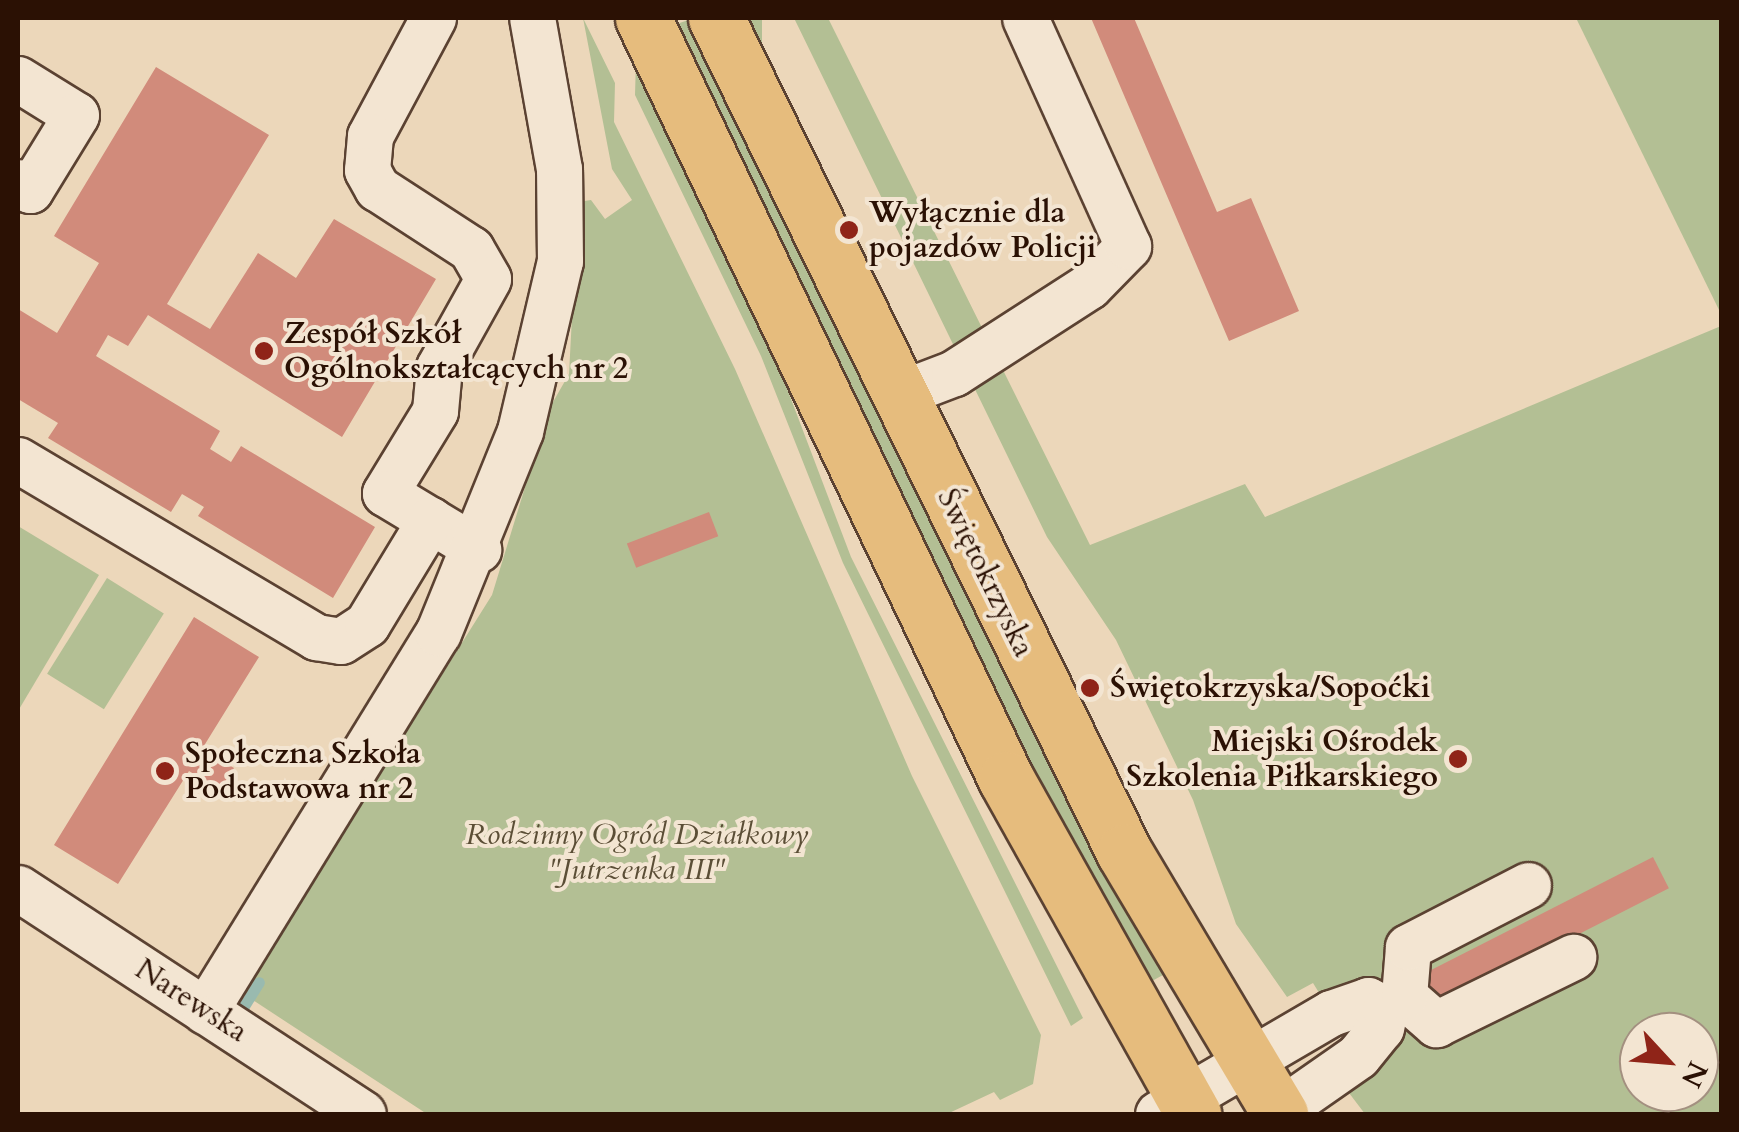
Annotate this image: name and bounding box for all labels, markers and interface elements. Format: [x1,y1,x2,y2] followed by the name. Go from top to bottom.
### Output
[869,195,1096,266] place label: Wyłącznie dla pojazdów Policji
[838,219,860,241] marker: Wyłącznie dla pojazdów Policji
[284,316,628,386] place label: Zespół Szkół Ogólnokształcących nr 2
[253,340,275,362] marker: Zespół Szkół Ogólnokształcących nr 2
[929,483,1041,663] street label: Świętokrzyska
[1110,670,1430,706] place label: Świętokrzyska/Sopoćki
[1079,677,1101,699] marker: Świętokrzyska/Sopoćki
[1126,724,1438,794] place label: Miejski Ośrodek Szkolenia Piłkarskiego
[185,736,421,806] place label: Społeczna Szkoła Podstawowa nr 2
[1447,748,1469,770] marker: Miejski Ośrodek Szkolenia Piłkarskiego
[154,760,176,782] marker: Społeczna Szkoła Podstawowa nr 2
[466,817,808,888] park label: Rodzinny Ogród Działkowy "Jutrzenka III"
[128,952,254,1050] street label: Narewska
[1619,1012,1719,1112] north arrow
[1672,1055,1717,1094] text: N

